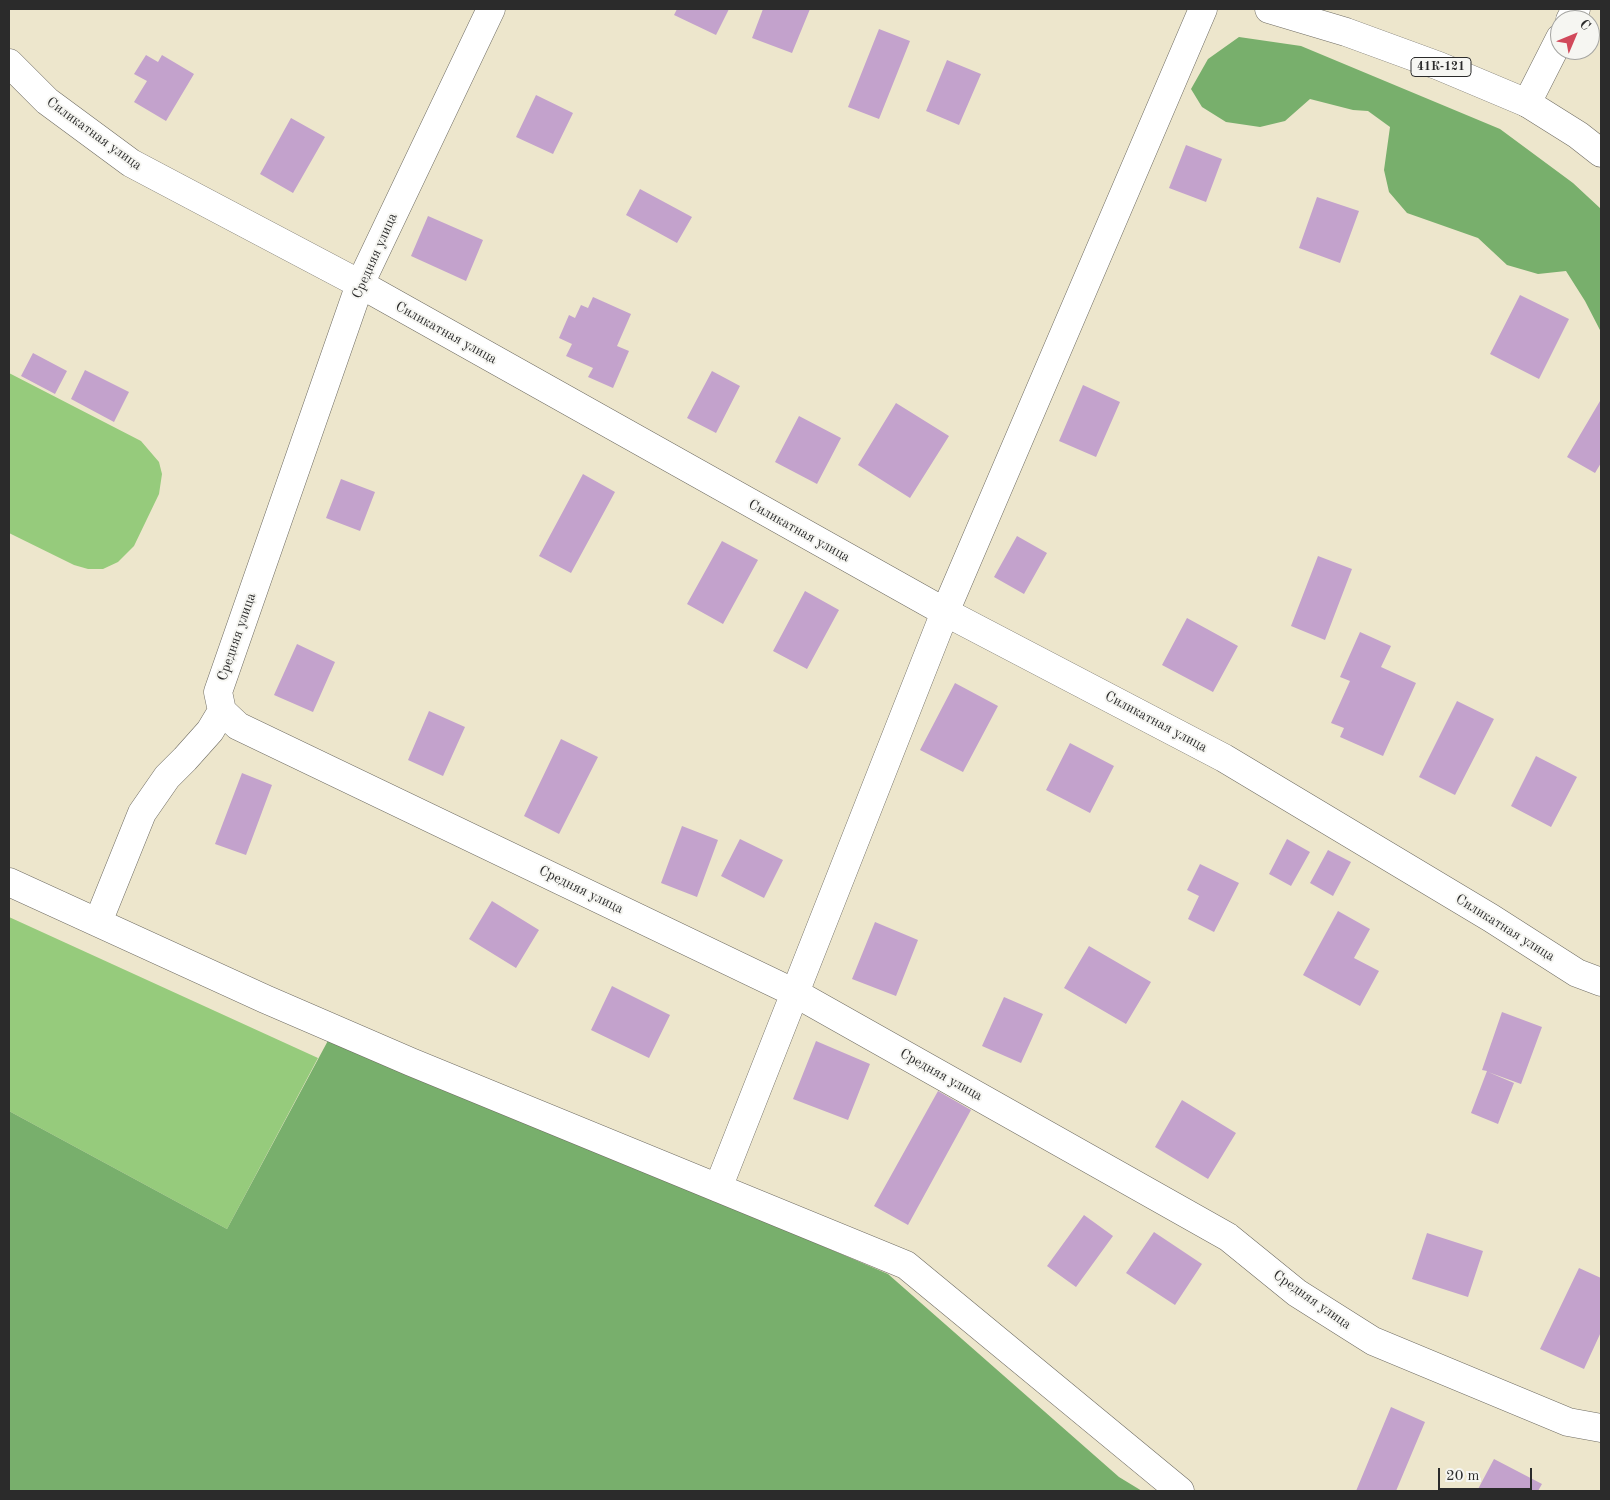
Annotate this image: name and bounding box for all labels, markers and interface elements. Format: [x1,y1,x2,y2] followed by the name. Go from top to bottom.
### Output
[1550,10,1600,60] north arrow
[1577,17,1593,33] text: С
[1411,58,1471,76] road number: 41К-121
[43,94,145,174] street label: Силикатная улица
[349,211,401,301] street label: Средняя улица
[392,298,500,368] street label: Силикатная улица
[745,496,853,566] street label: Силикатная улица
[214,591,260,683] street label: Средняя улица
[1102,688,1210,756] street label: Силикатная улица
[536,862,626,918] street label: Средняя улица
[1452,891,1558,965] street label: Силикатная улица
[897,1045,985,1105] street label: Средняя улица
[1270,1267,1354,1333] street label: Средняя улица
[1440,1458,1534,1490] scale bar
[1446,1469,1480,1484] text: 20 m

